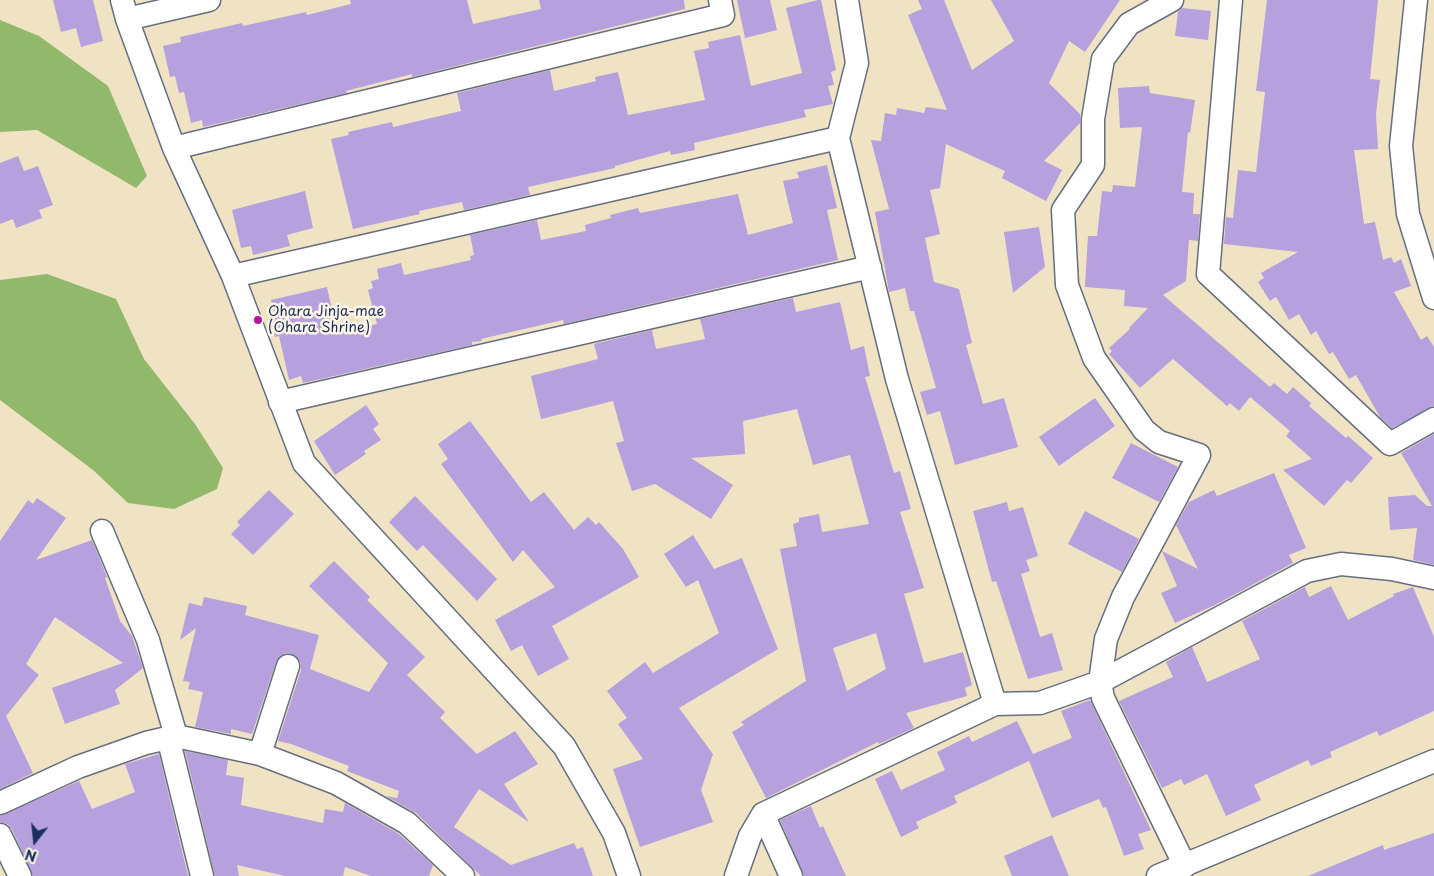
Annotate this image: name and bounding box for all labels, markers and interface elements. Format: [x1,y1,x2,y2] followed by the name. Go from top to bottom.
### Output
[268,304,384,336] place label: Ohara Jinja-mae (Ohara Shrine)
[252,314,264,326] marker: Ohara Jinja-mae (Ohara Shrine)
[10,816,60,866] north arrow
[23,844,39,868] text: N

